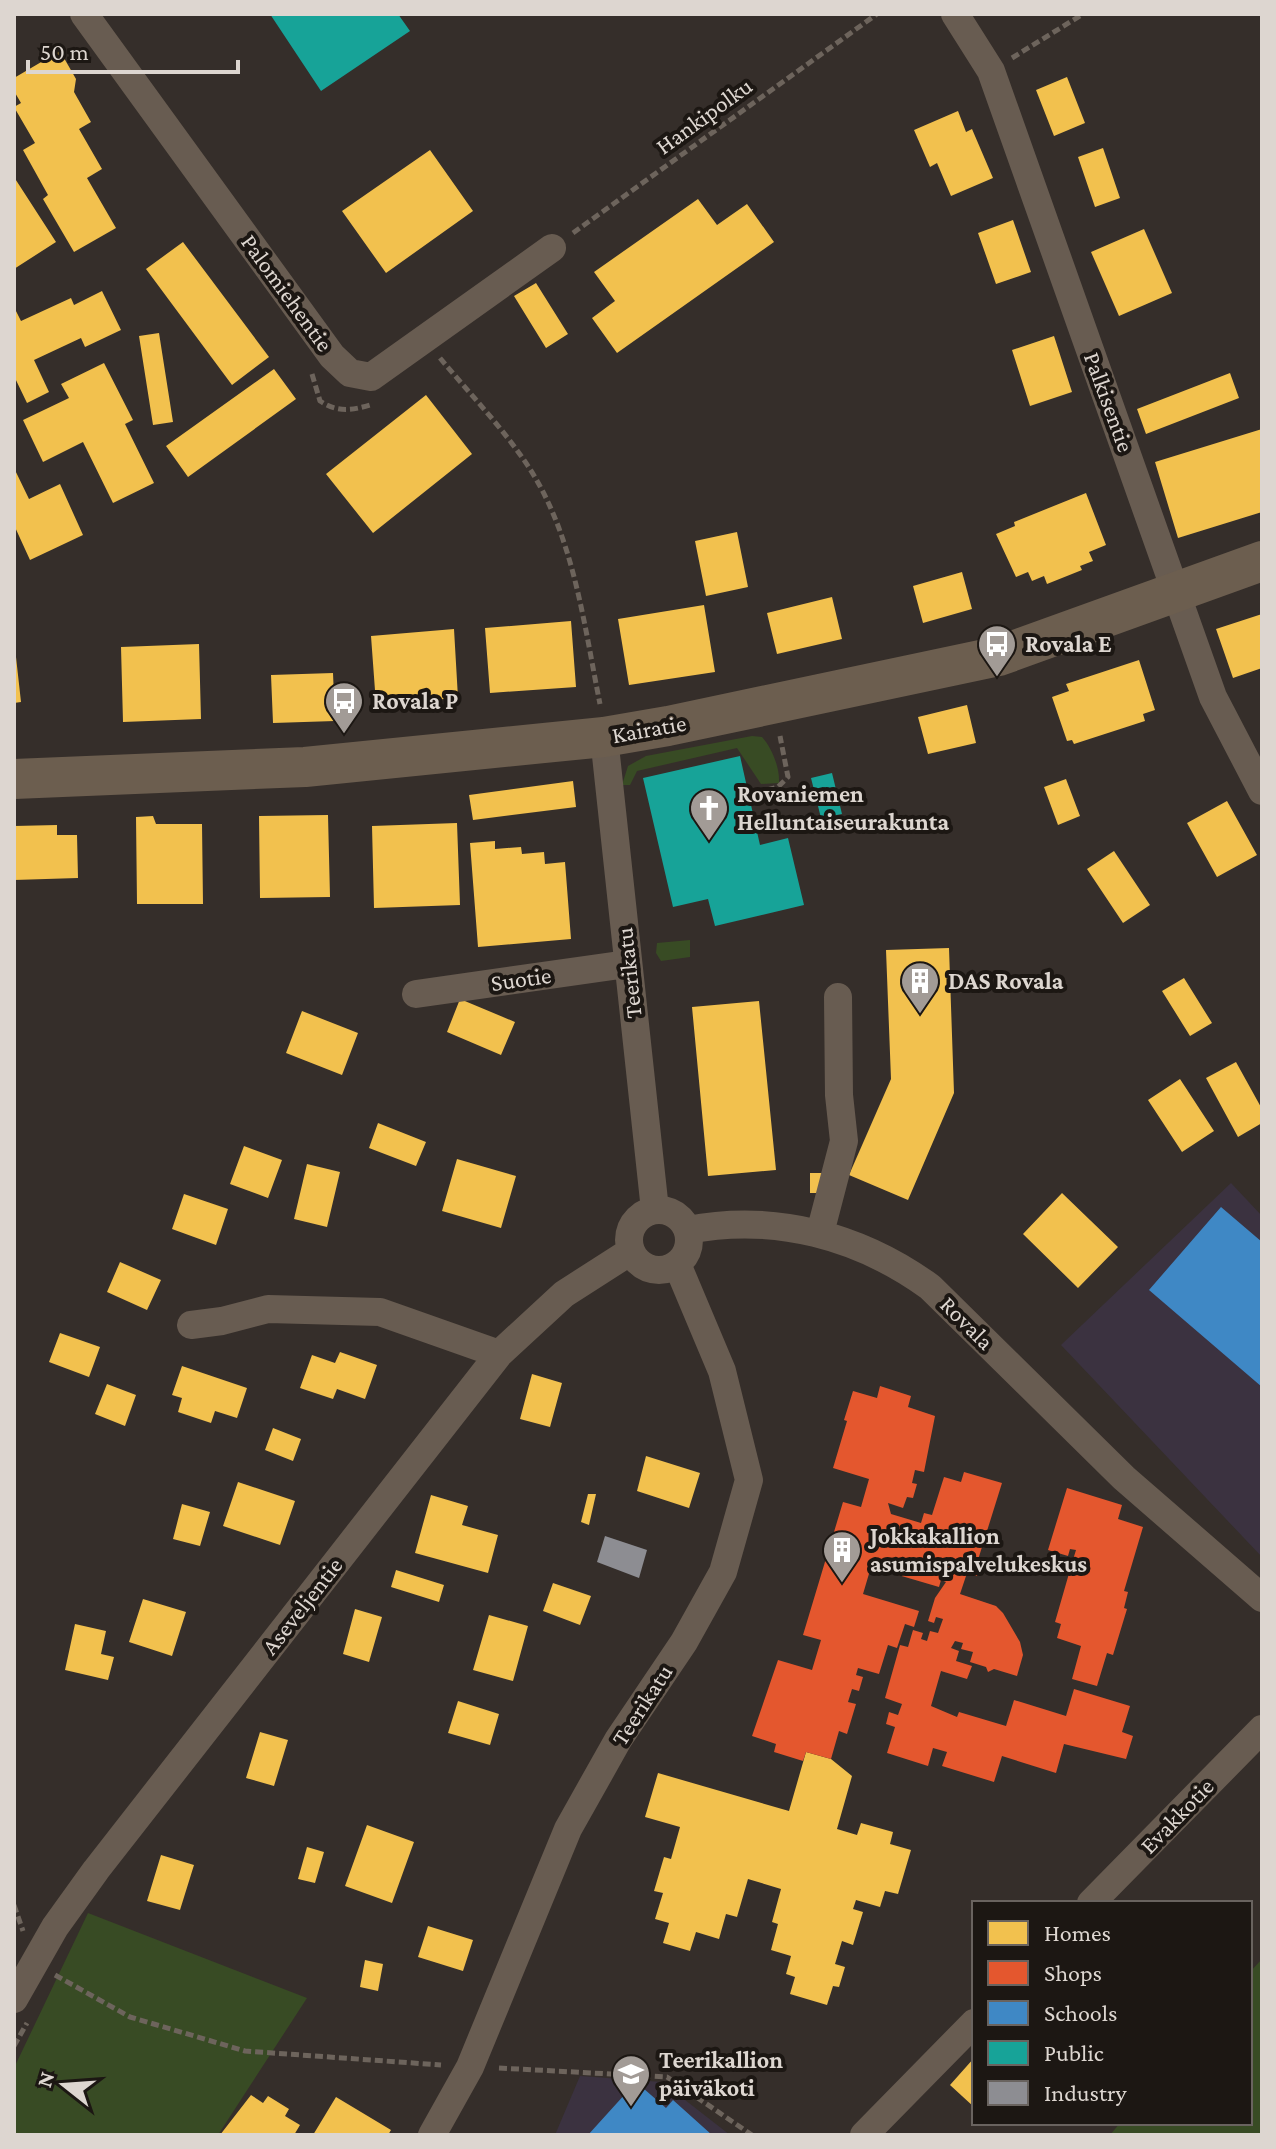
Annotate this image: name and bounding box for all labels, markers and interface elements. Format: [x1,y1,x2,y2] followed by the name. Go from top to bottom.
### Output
[28,24,238,74] scale bar
[40,38,89,65] text: 50 m
[650,71,757,160] street label: Hankipolku
[236,229,339,357] street label: Palomiehentie
[1079,348,1140,456] street label: Palkisentie
[976,623,1018,678] bus stop icon: Rovala E
[1025,630,1112,657] place label: Rovala E
[323,680,365,735] bus stop icon: Rovala P
[372,687,458,714] place label: Rovala P
[610,709,688,748] street label: Kairatie
[737,780,949,835] place label: Rovaniemen Helluntaiseurakunta
[688,787,730,842] church icon: Rovaniemen Helluntaiseurakunta
[610,926,647,1020] street label: Teerikatu
[899,960,941,1015] building icon: DAS Rovala
[489,961,553,996] street label: Suotie
[948,967,1064,994] place label: DAS Rovala
[935,1290,1000,1355] street label: Rovala
[867,1522,1087,1577] place label: Jokkakallion asumispalvelukeskus
[821,1529,863,1584] building icon: Jokkakallion asumispalvelukeskus
[255,1552,348,1659] street label: Aseveljentie
[605,1659,678,1750] street label: Teerikatu
[1134,1772,1219,1859] street label: Evakkotie
[972,1901,1252,2125] legend
[1044,1919,1111,1946] text: Homes
[1044,1959,1102,1986] text: Shops
[1044,1999,1118,2026] text: Schools
[1044,2039,1104,2066] text: Public
[24,2045,104,2125] north arrow
[659,2046,783,2101] place label: Teerikallion päiväkoti
[610,2053,652,2108] school or university icon: Teerikallion päiväkoti
[31,2068,59,2090] text: N
[1044,2079,1127,2106] text: Industry

